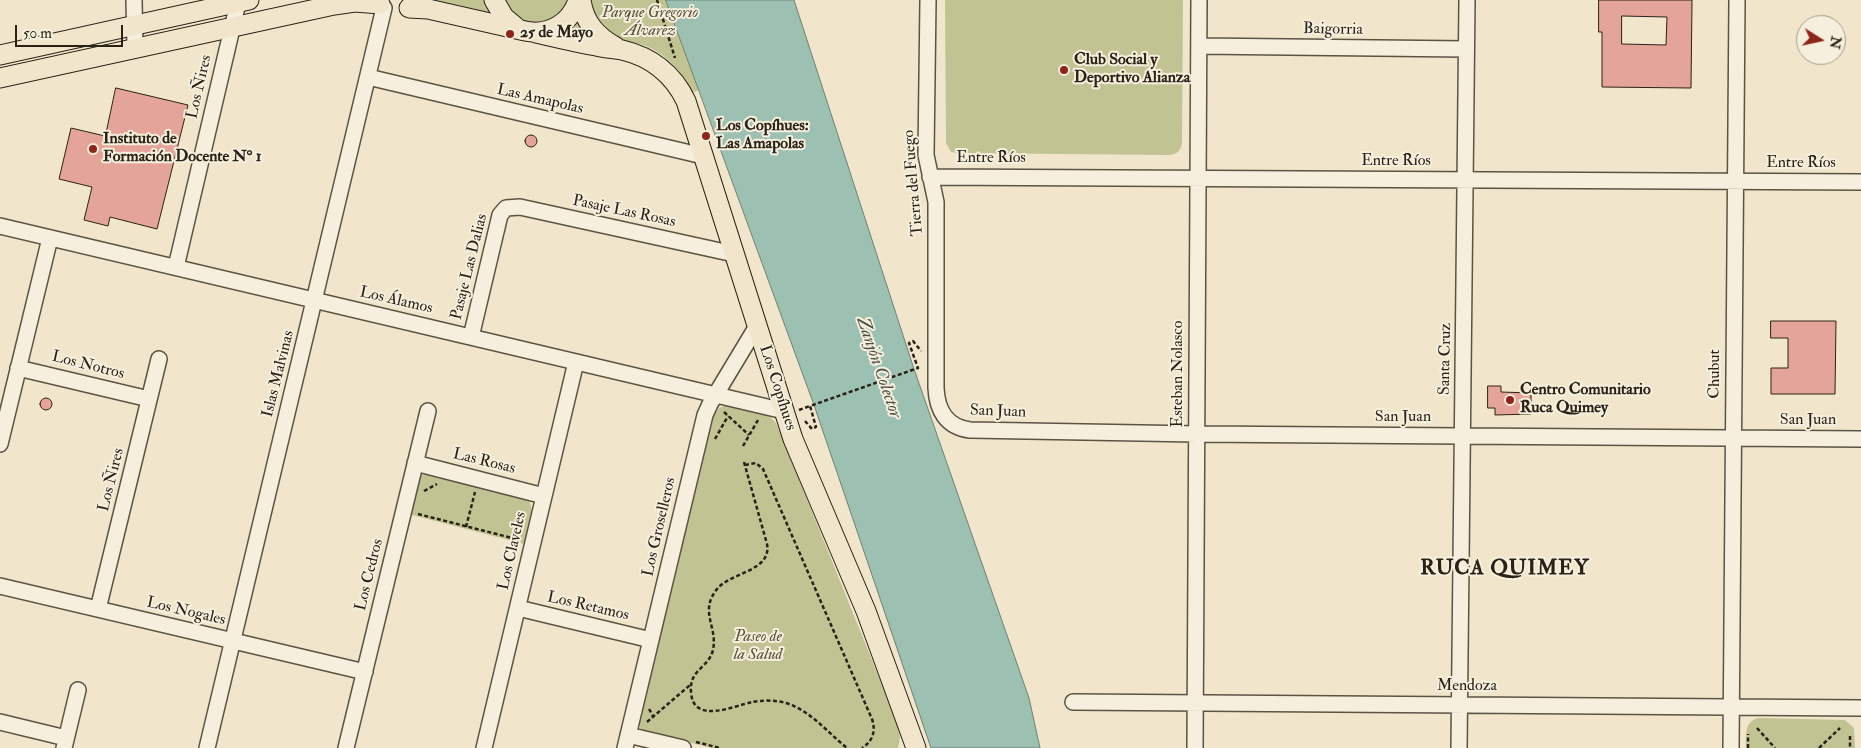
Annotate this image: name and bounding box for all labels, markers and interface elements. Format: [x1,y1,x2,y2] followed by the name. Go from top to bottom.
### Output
[602,4,698,42] park label: Parque Gregorio Álvarez
[18,15,125,47] scale bar
[1796,15,1846,65] north arrow
[1303,20,1363,40] street label: Baigorria
[23,24,52,43] text: 50 m
[520,24,593,44] place label: 25 de Mayo
[504,28,516,40] marker: 25 de Mayo
[1826,35,1845,50] text: N
[1074,51,1190,89] place label: Club Social y Deportivo Alianza
[183,53,217,121] street label: Los Ñires
[1058,64,1070,76] marker: Club Social y Deportivo Alianza
[495,81,585,119] street label: Las Amapolas
[716,117,809,155] place label: Los Copíhues: Las Amapolas
[900,129,928,237] street label: Tierra del Fuego
[103,130,262,168] place label: Instituto de Formación Docente N° 1
[700,130,712,142] marker: Los Copíhues: Las Amapolas
[87,143,99,155] marker: Instituto de Formación Docente N° 1
[956,149,1026,169] street label: Entre Ríos
[1361,152,1431,172] street label: Entre Ríos
[1766,154,1836,174] street label: Entre Ríos
[571,192,677,232] street label: Pasaje Las Rosas
[448,212,492,322] street label: Pasaje Las Dalias
[357,283,435,319] street label: Los Álamos
[851,315,905,421] water label: Zanjón Colector
[1169,321,1189,427] street label: Esteban Nolasco
[1436,323,1456,395] street label: Santa Cruz
[259,329,299,419] street label: Islas Malvinas
[754,343,800,433] street label: Los Copíhues
[50,348,126,384] street label: Los Notros
[1706,349,1726,399] street label: Chubut
[1520,381,1651,419] place label: Centro Comunitario Ruca Quimey
[1504,394,1516,406] marker: Centro Comunitario Ruca Quimey
[970,401,1026,423] street label: San Juan
[1375,408,1431,428] street label: San Juan
[1780,411,1836,431] street label: San Juan
[451,445,517,479] street label: Las Rosas
[95,446,129,514] street label: Los Ñires
[639,475,681,579] street label: Los Groselleros
[495,510,531,592] street label: Los Claveles
[352,537,388,613] street label: Los Cedros
[1419,556,1591,582] district label: RUCA QUIMEY
[545,588,631,626] street label: Los Retamos
[145,594,227,630] street label: Los Nogales
[734,628,782,666] park label: Paseo de la Salud
[1437,677,1497,697] street label: Mendoza

